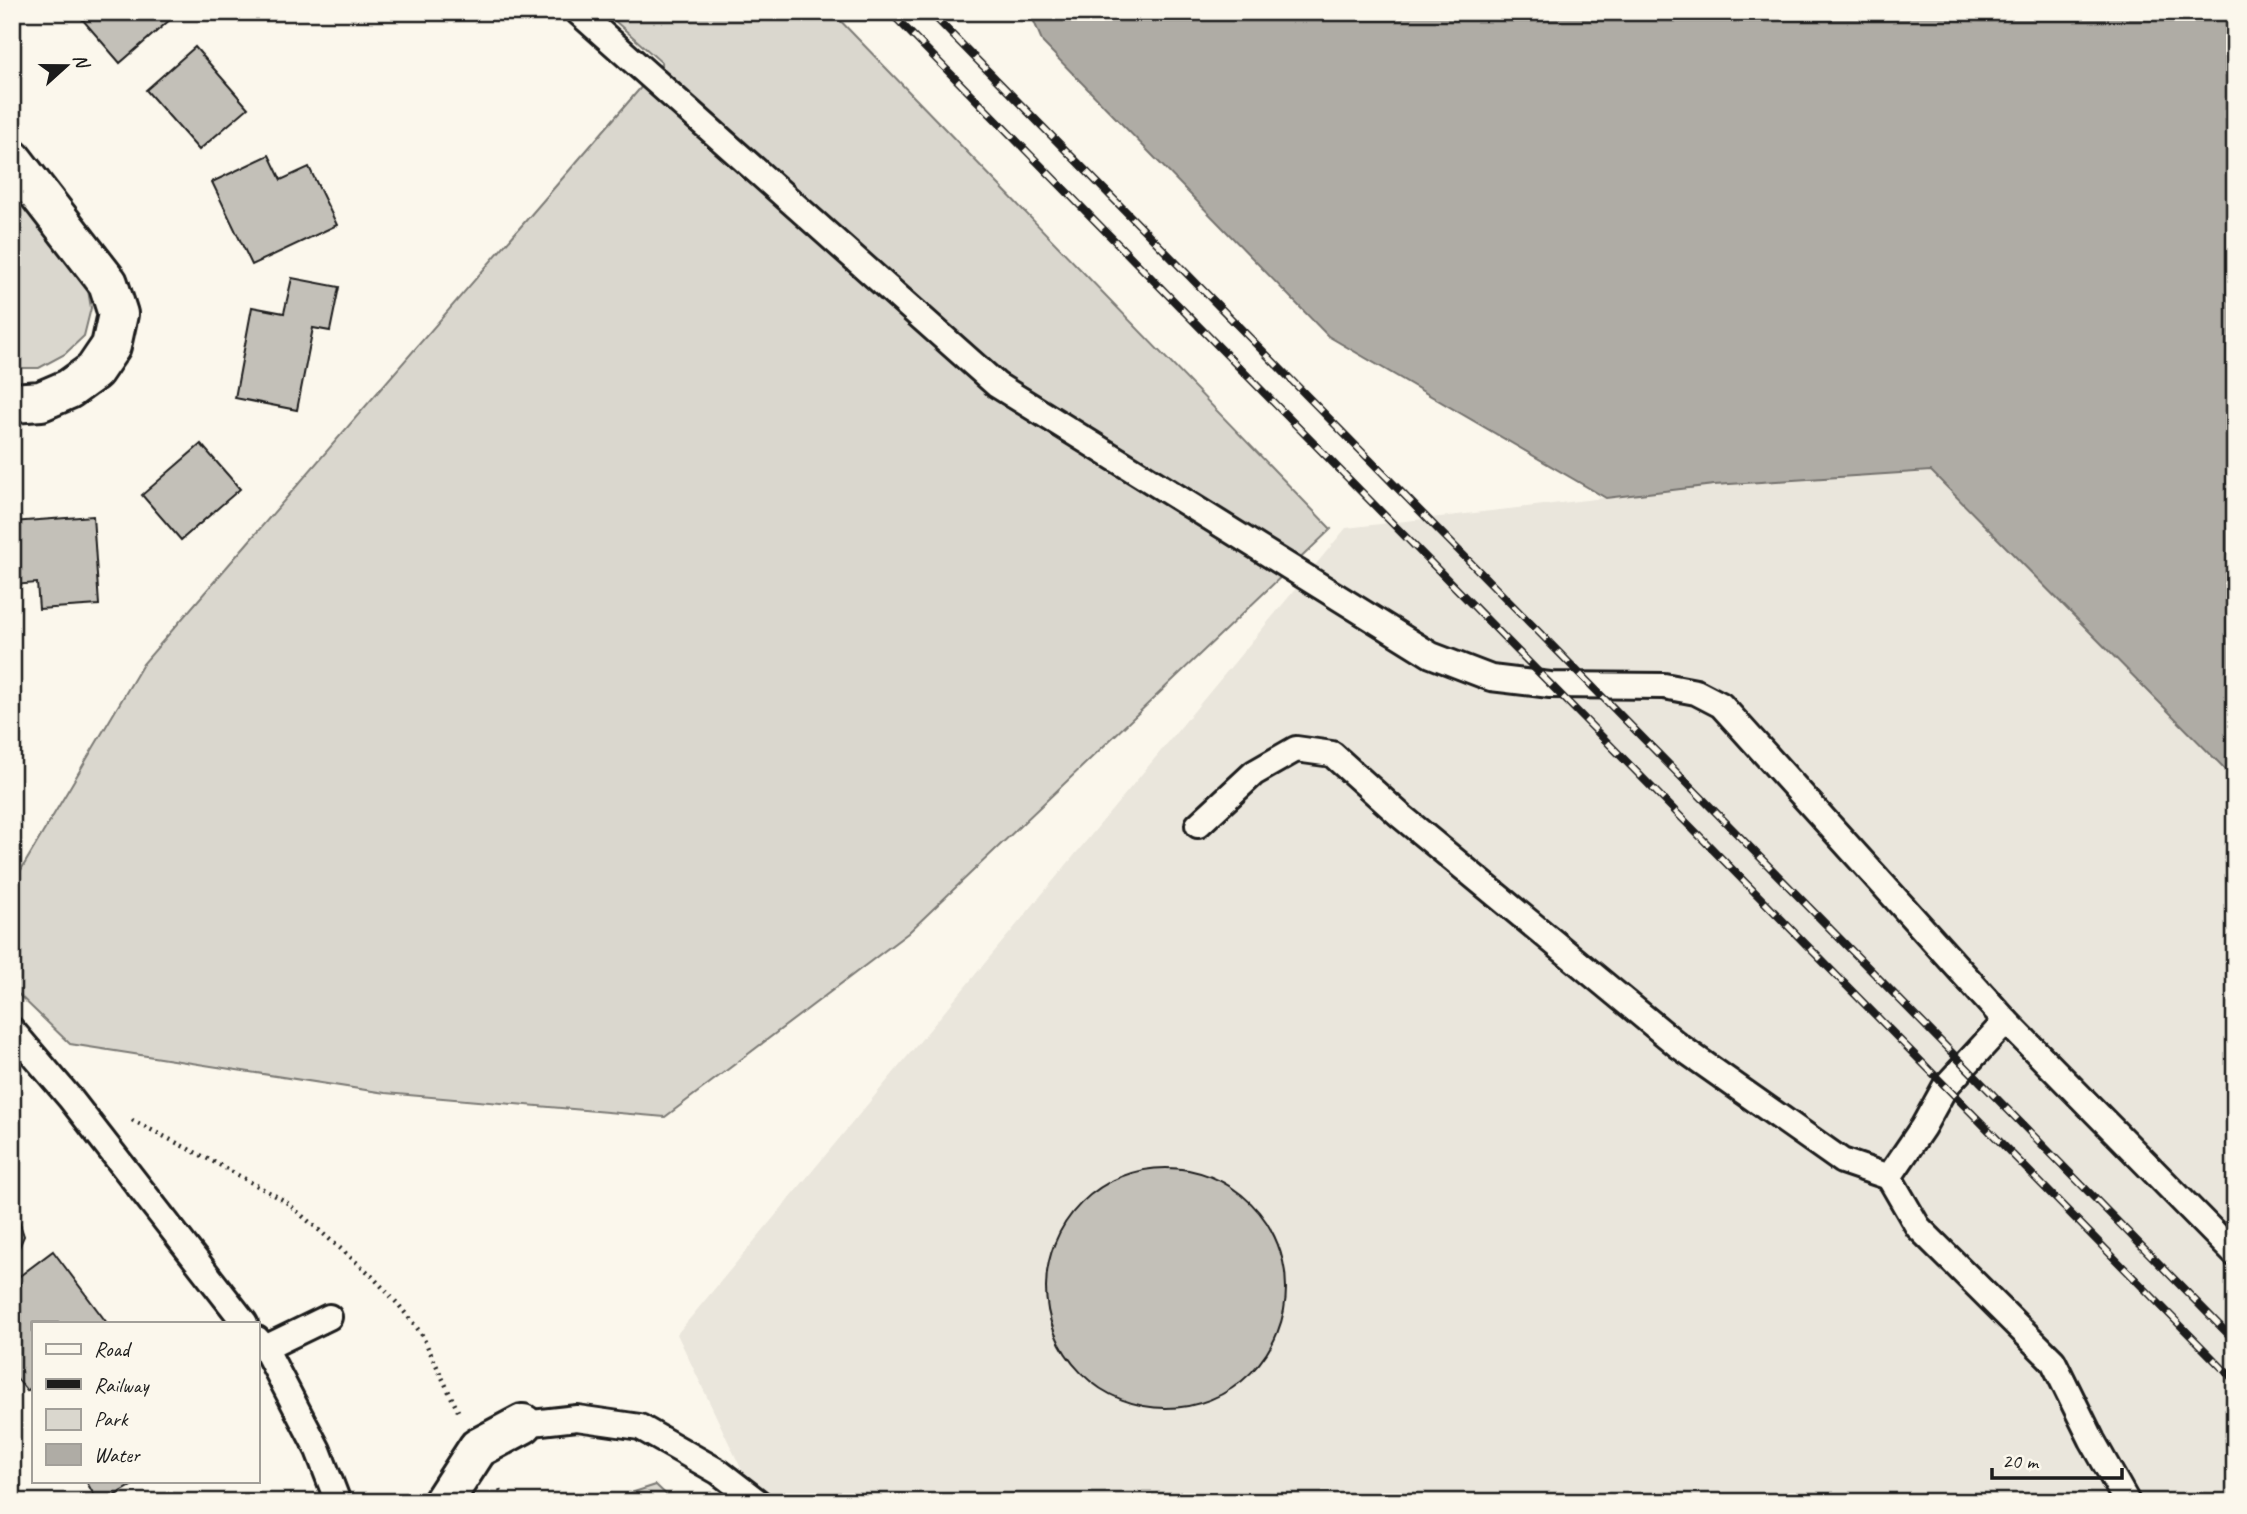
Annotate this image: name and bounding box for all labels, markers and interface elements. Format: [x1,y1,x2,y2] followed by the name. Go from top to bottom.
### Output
[32,32,102,102] north arrow
[68,50,95,73] text: N
[32,1322,259,1482] legend
[94,1336,133,1362] text: Road
[94,1372,150,1398] text: Railway
[94,1406,129,1432] text: Park
[1992,1437,2121,1481] scale bar
[94,1442,141,1468] text: Water
[2002,1448,2040,1474] text: 20 m

